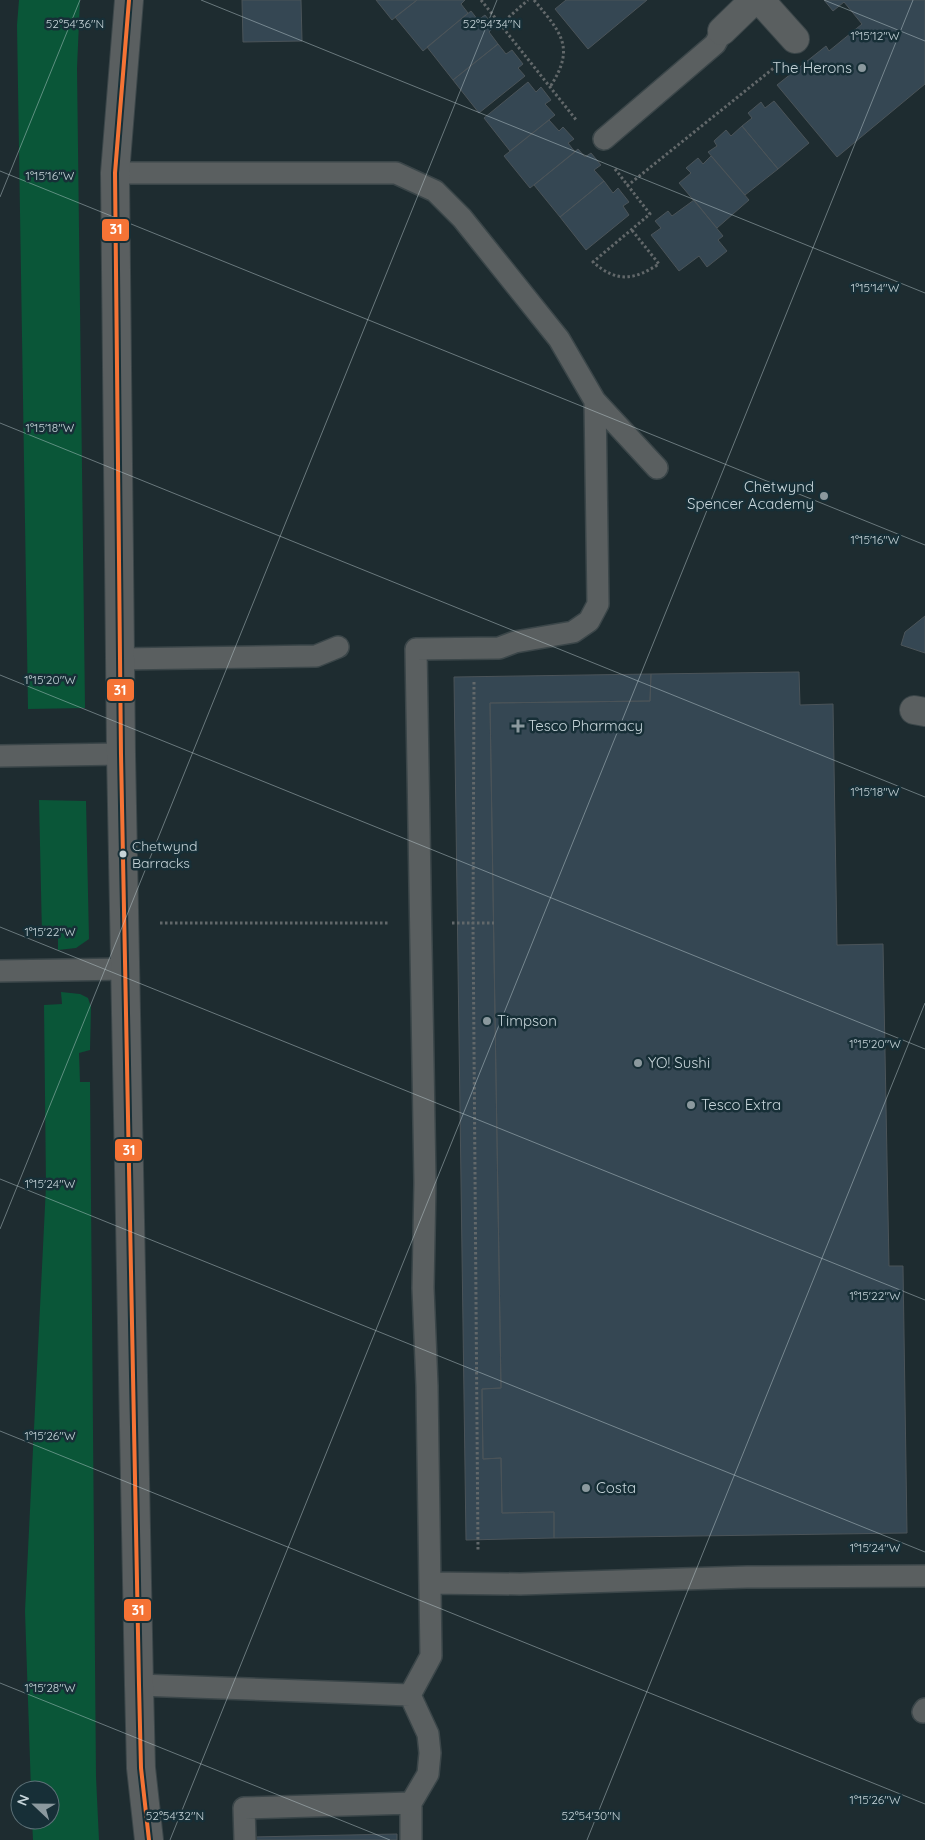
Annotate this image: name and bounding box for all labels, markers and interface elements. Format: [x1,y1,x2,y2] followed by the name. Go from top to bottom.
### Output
[46,16,104,31] text: 52°54'36"N
[463,16,521,31] text: 52°54'34"N
[851,28,900,43] text: 1°15'12"W
[772,58,852,77] place label: The Herons
[856,62,868,74] marker: The Herons
[26,168,75,183] text: 1°15'16"W
[101,218,130,242] line badge: 31
[110,220,122,238] text: 31
[851,280,900,295] text: 1°15'14"W
[26,420,75,435] text: 1°15'18"W
[687,477,814,513] place label: Chetwynd Spencer Academy
[818,490,830,502] marker: Chetwynd Spencer Academy
[851,532,900,547] text: 1°15'16"W
[24,672,76,687] text: 1°15'20"W
[106,678,135,702] line badge: 31
[114,681,126,699] text: 31
[528,716,643,735] place label: Tesco Pharmacy
[512,720,524,732] marker: Tesco Pharmacy
[851,784,900,799] text: 1°15'18"W
[132,837,197,872] place label: Chetwynd Barracks
[118,849,128,859] marker: Chetwynd Barracks
[24,924,76,939] text: 1°15'22"W
[497,1011,557,1030] place label: Timpson
[481,1015,493,1027] marker: Timpson
[849,1036,901,1051] text: 1°15'20"W
[648,1053,710,1072] place label: YO! Sushi
[632,1057,644,1069] marker: YO! Sushi
[701,1095,781,1114] place label: Tesco Extra
[685,1099,697,1111] marker: Tesco Extra
[114,1138,143,1162] line badge: 31
[123,1141,135,1159] text: 31
[25,1176,76,1191] text: 1°15'24"W
[849,1288,901,1303] text: 1°15'22"W
[24,1428,76,1443] text: 1°15'26"W
[596,1478,636,1497] place label: Costa
[580,1482,592,1494] marker: Costa
[850,1540,901,1555] text: 1°15'24"W
[123,1598,152,1622] line badge: 31
[132,1601,144,1619] text: 31
[24,1680,76,1695] text: 1°15'28"W
[10,1780,60,1830] north arrow
[13,1792,33,1808] text: N
[849,1792,901,1807] text: 1°15'26"W
[146,1808,204,1823] text: 52°54'32"N
[561,1808,621,1823] text: 52°54'30"N

